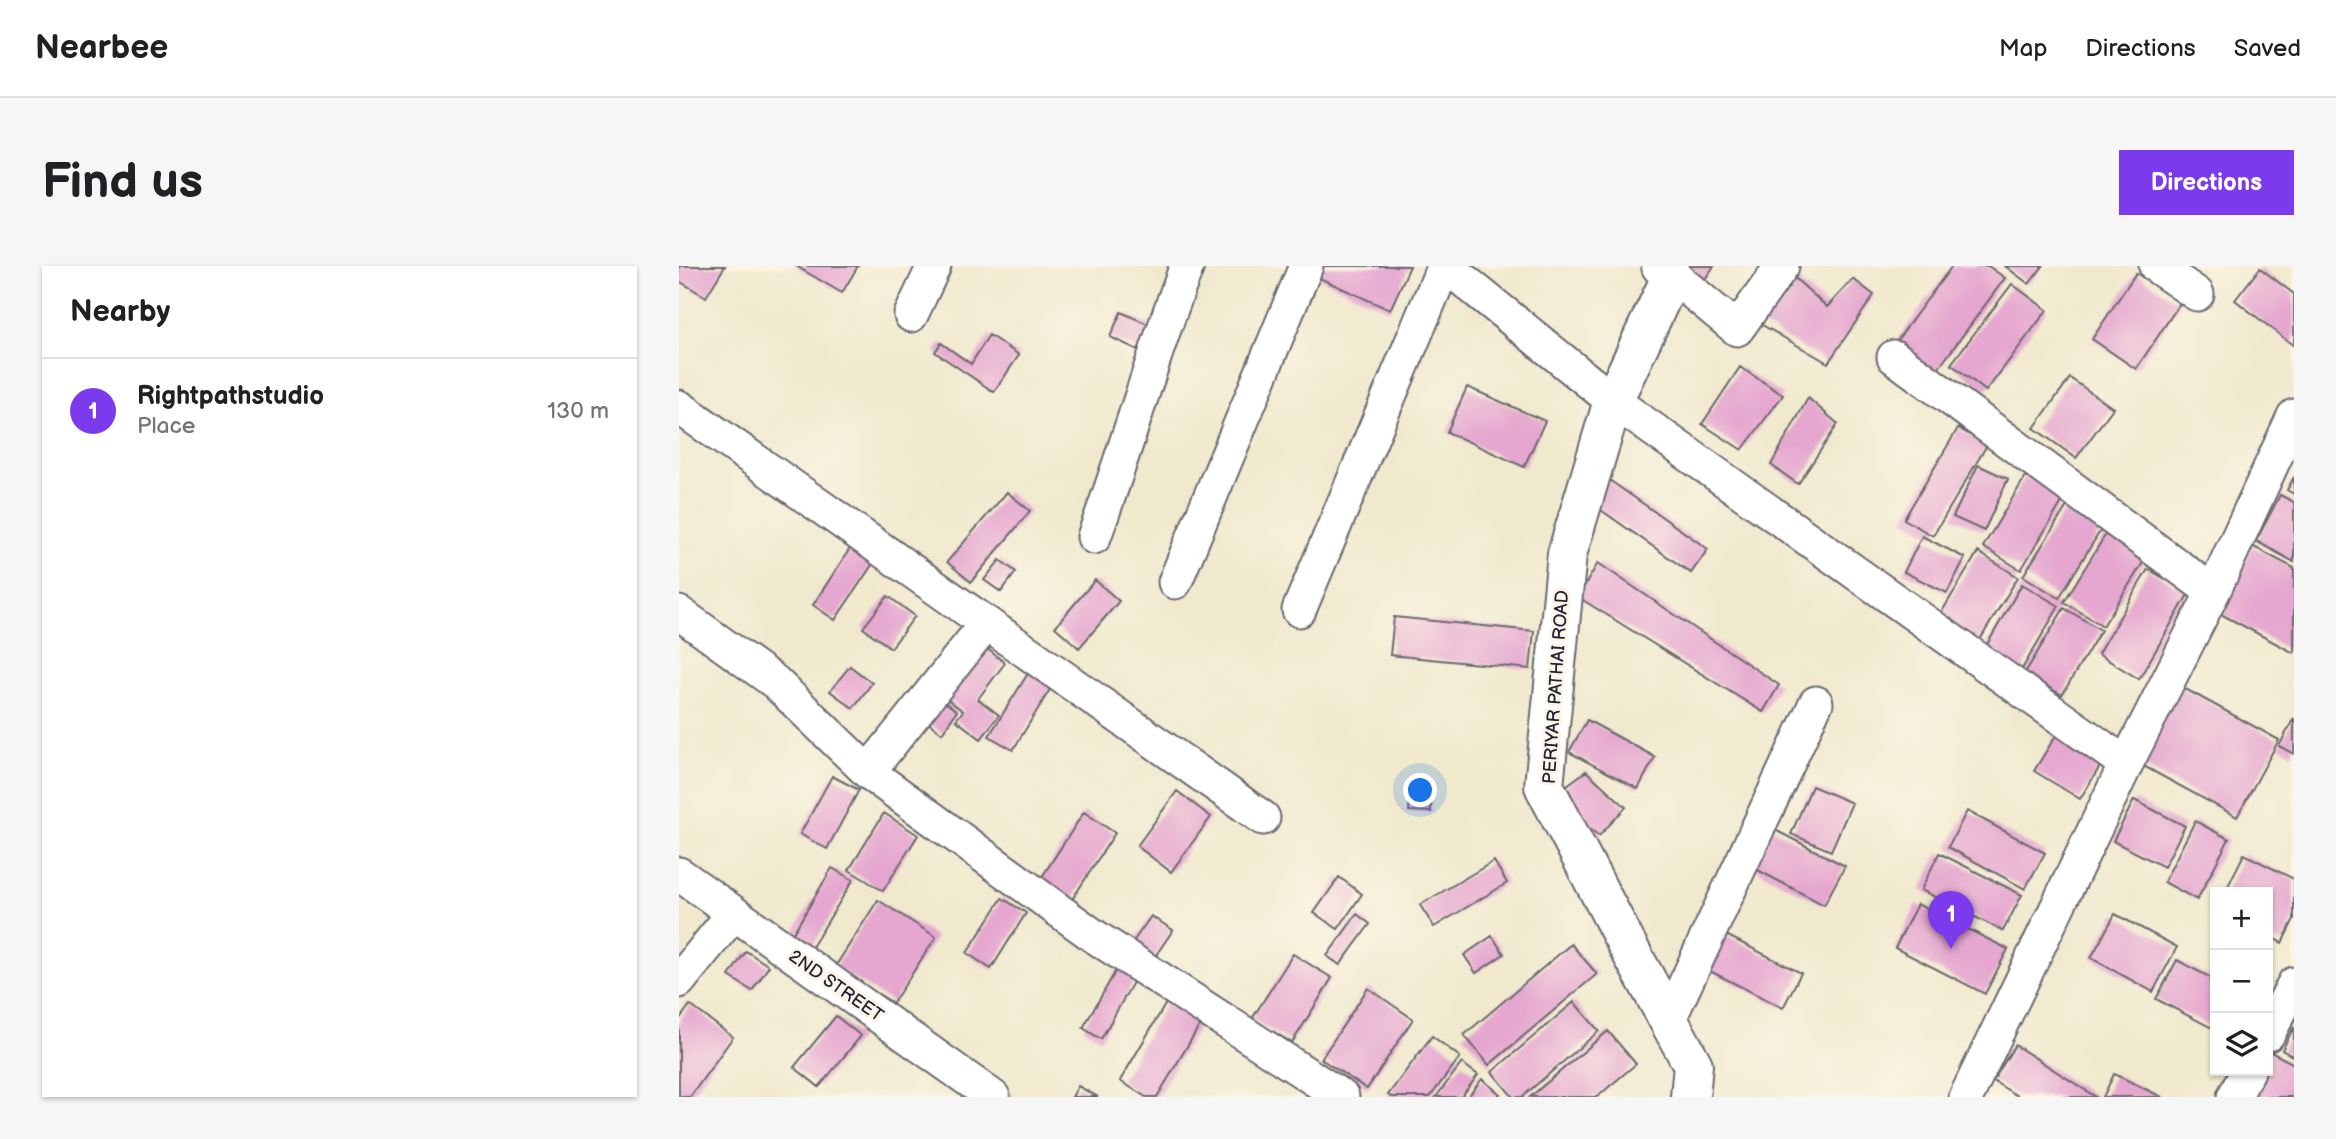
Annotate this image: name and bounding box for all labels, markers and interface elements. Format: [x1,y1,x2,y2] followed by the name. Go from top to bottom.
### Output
[35,28,168,68] text: Nearbee
[1999,34,2047,63] text: Map
[2085,34,2196,63] text: Directions
[2234,34,2301,63] text: Saved
[2119,150,2294,215] button: Directions
[42,153,203,212] text: Find us
[70,294,170,330] text: Nearby
[137,381,324,412] text: Rightpathstudio
[88,397,98,425] text: 1
[547,397,609,425] text: 130 m
[137,412,195,440] text: Place
[1539,590,1573,784] street label: PERIYAR PATHAI ROAD
[1403,773,1437,807] your location
[2210,887,2273,1076] map controls
[2210,887,2273,950] button: +
[1928,891,1974,949] pin: 1
[785,946,887,1026] street label: 2ND STREET
[2210,950,2273,1013] button: −
[2210,1013,2273,1076] button: layers

